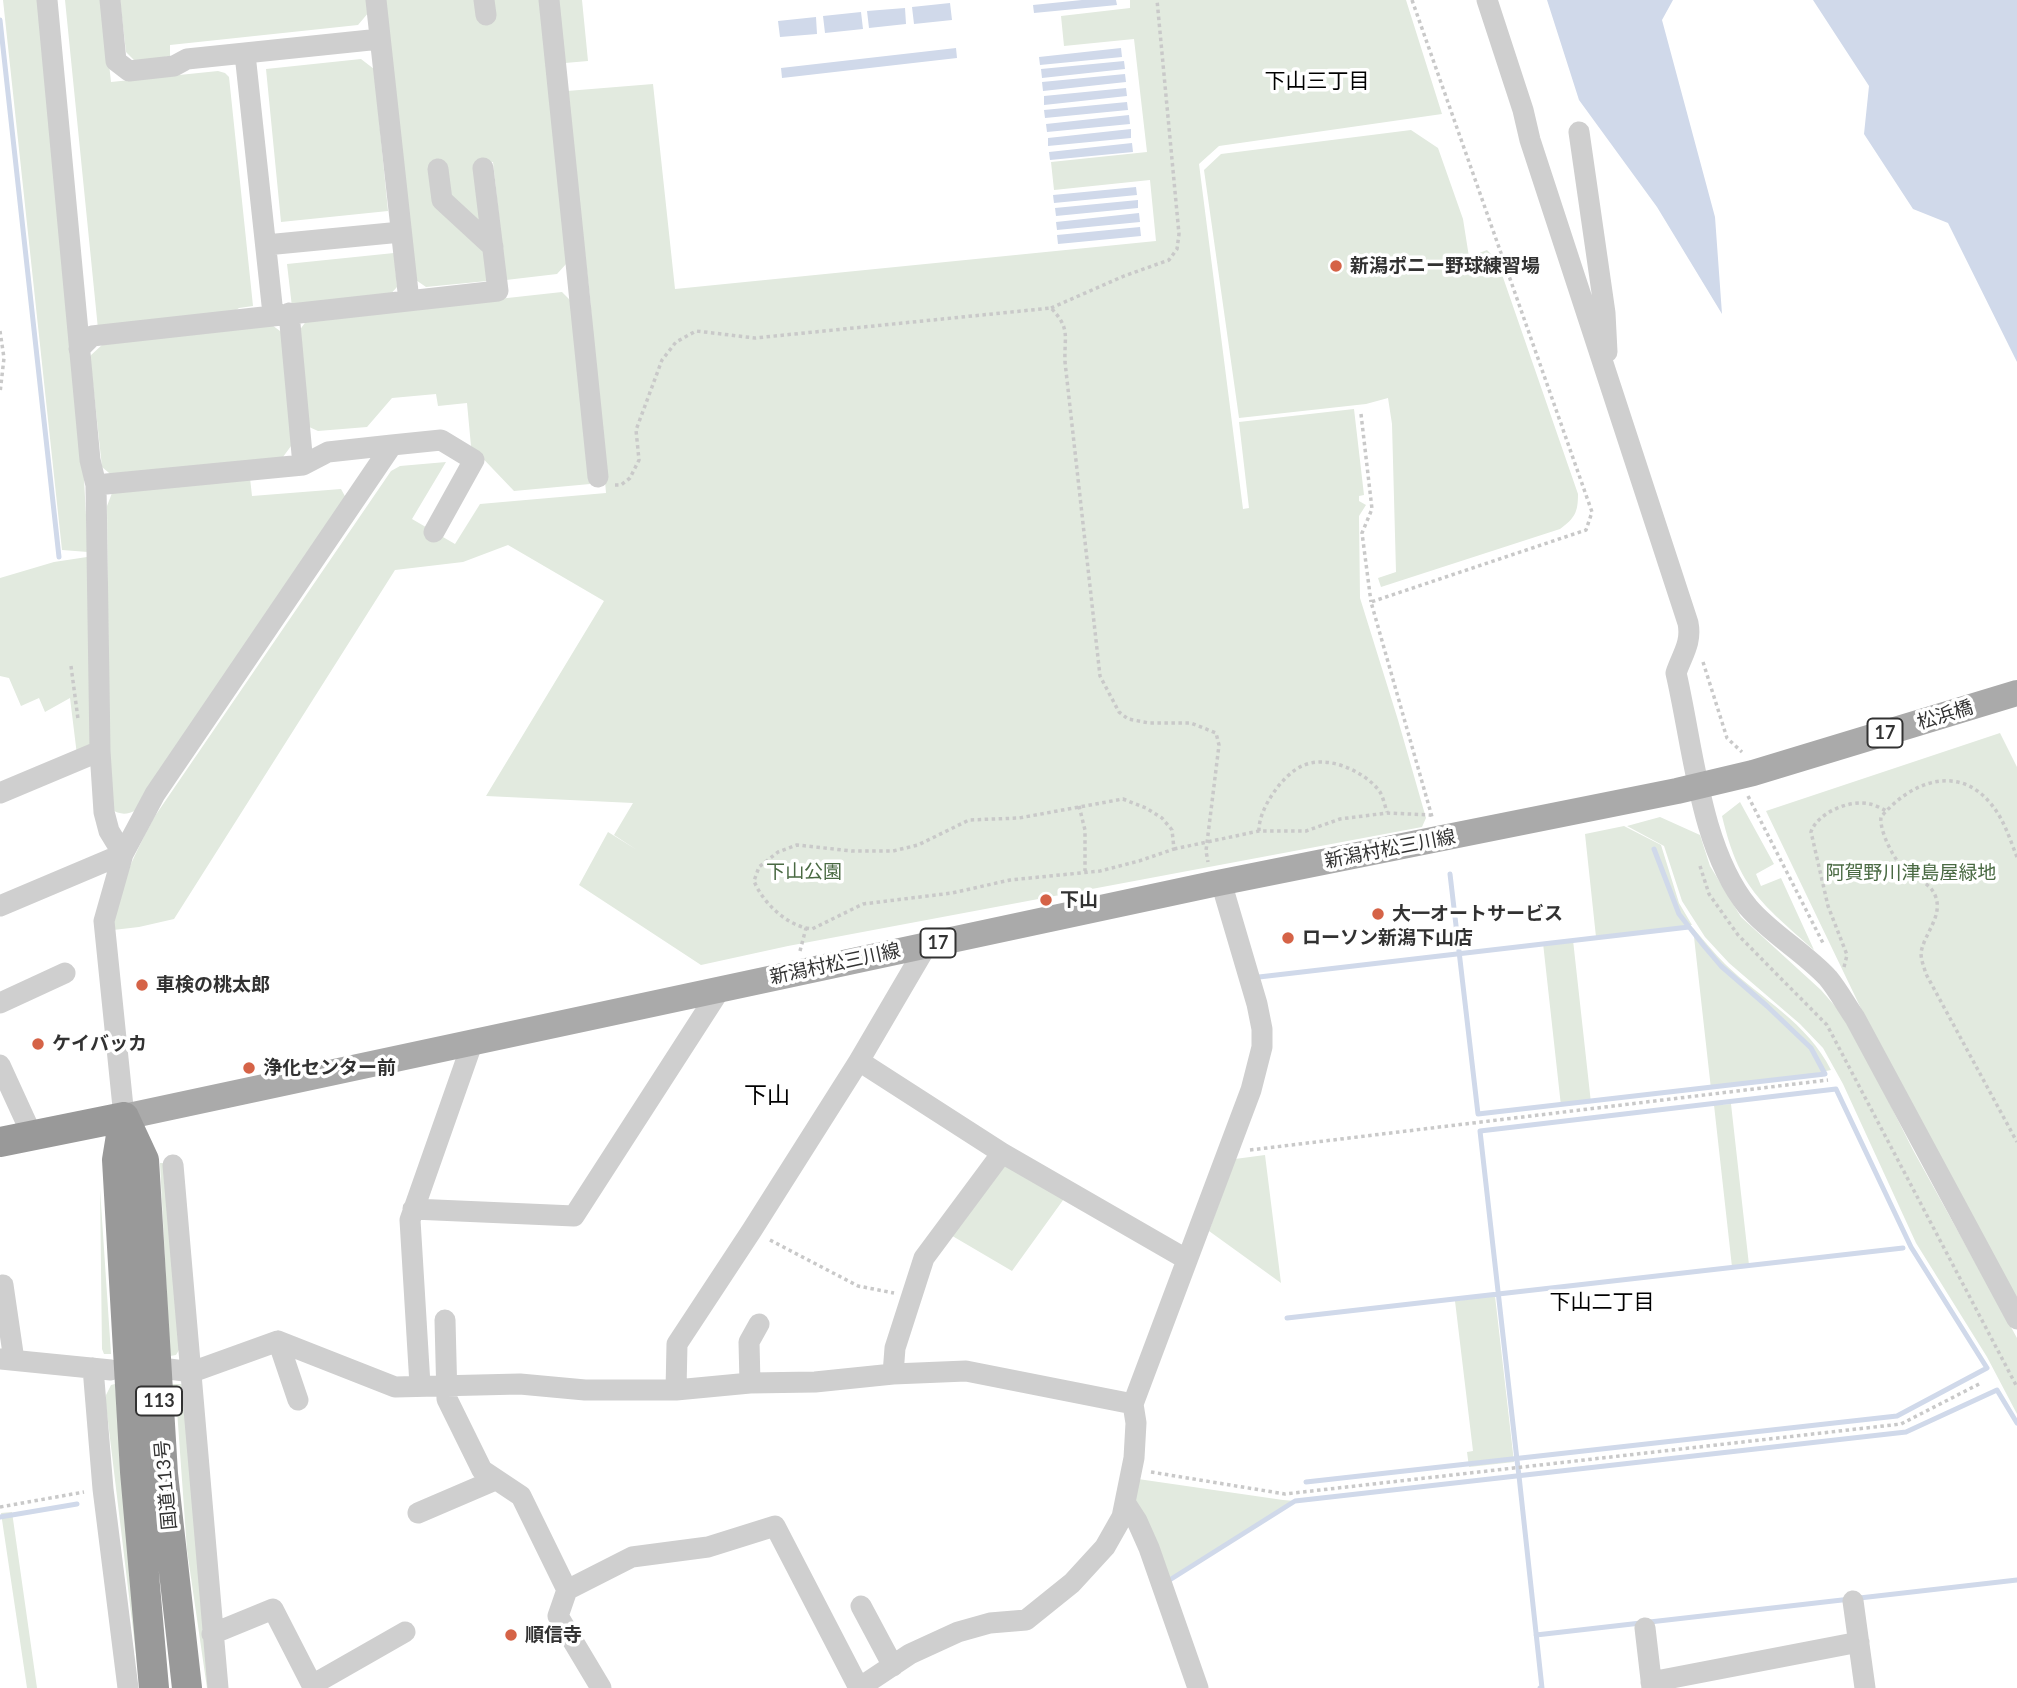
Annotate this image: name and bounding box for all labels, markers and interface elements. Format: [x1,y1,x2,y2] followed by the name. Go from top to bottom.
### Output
[1265,68,1369,94] district label: 下山三丁目
[1350,255,1540,277] place label: 新潟ポニー野球練習場
[1328,258,1344,274] marker: 新潟ポニー野球練習場
[1914,696,1976,734] street label: 松浜橋
[1868,718,1902,748] road number: 17
[1323,825,1457,873] street label: 新潟村松三川線
[766,861,842,883] park label: 下山公園
[1826,862,1996,884] park label: 阿賀野川津島屋緑地
[1060,889,1098,911] place label: 下山
[1038,892,1054,908] marker: 下山
[1392,903,1563,925] place label: 大一オートサービス
[1370,906,1386,922] marker: 大一オートサービス
[1302,927,1473,949] place label: ローソン新潟下山店
[920,928,956,958] road number: 17
[1280,930,1296,946] marker: ローソン新潟下山店
[768,939,902,989] street label: 新潟村松三川線
[156,974,270,996] place label: 車検の桃太郎
[134,977,150,993] marker: 車検の桃太郎
[52,1033,147,1055] place label: ケイバッカ
[30,1036,46,1052] marker: ケイバッカ
[263,1057,396,1079] place label: 浄化センター前
[241,1060,257,1076] marker: 浄化センター前
[744,1082,790,1110] district label: 下山
[1550,1289,1654,1315] district label: 下山二丁目
[136,1386,182,1416] road number: 113
[151,1439,181,1531] street label: 国道113号
[525,1624,582,1646] place label: 順信寺
[503,1627,519,1643] marker: 順信寺

